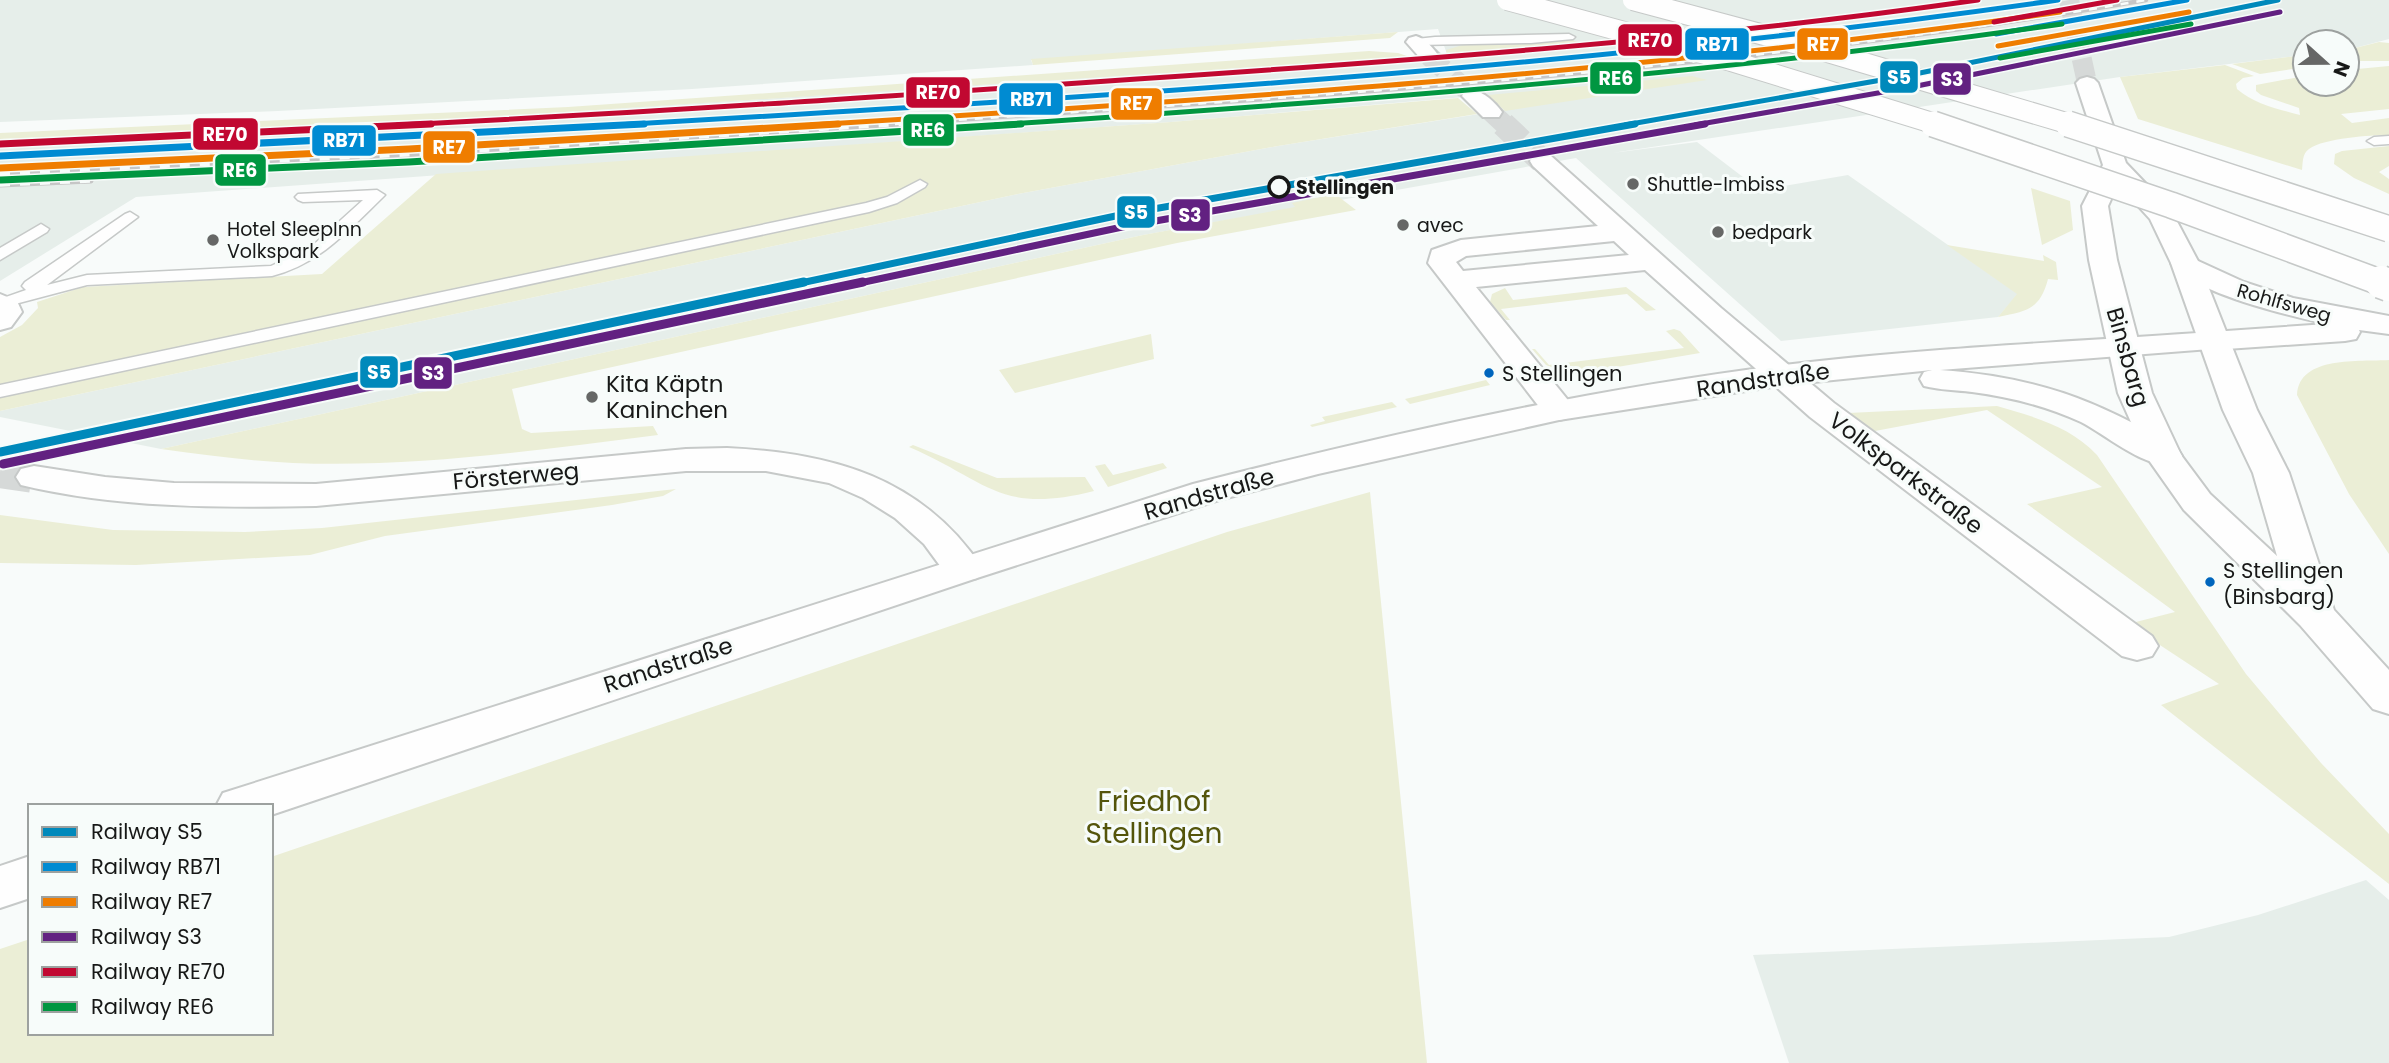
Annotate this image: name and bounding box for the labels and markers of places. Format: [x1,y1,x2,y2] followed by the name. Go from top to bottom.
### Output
[1647,171,1785,198] place label: Shuttle-Imbiss
[1296,174,1394,201] place label: Stellingen
[1268,176,1290,198] marker: Stellingen
[1625,176,1641,192] marker: Shuttle-Imbiss
[1417,212,1464,239] place label: avec
[227,216,362,265] place label: Hotel SleepInn Volkspark
[1395,217,1411,233] marker: avec
[1732,219,1812,246] place label: bedpark
[1710,224,1726,240] marker: bedpark
[205,232,221,248] marker: Hotel SleepInn Volkspark
[1502,359,1623,388] place label: S Stellingen
[1482,366,1496,380] marker: S Stellingen
[606,368,728,426] place label: Kita Käptn Kaninchen
[584,389,600,405] marker: Kita Käptn Kaninchen
[2223,556,2344,611] place label: S Stellingen (Binsbarg)
[2203,575,2217,589] marker: S Stellingen (Binsbarg)

